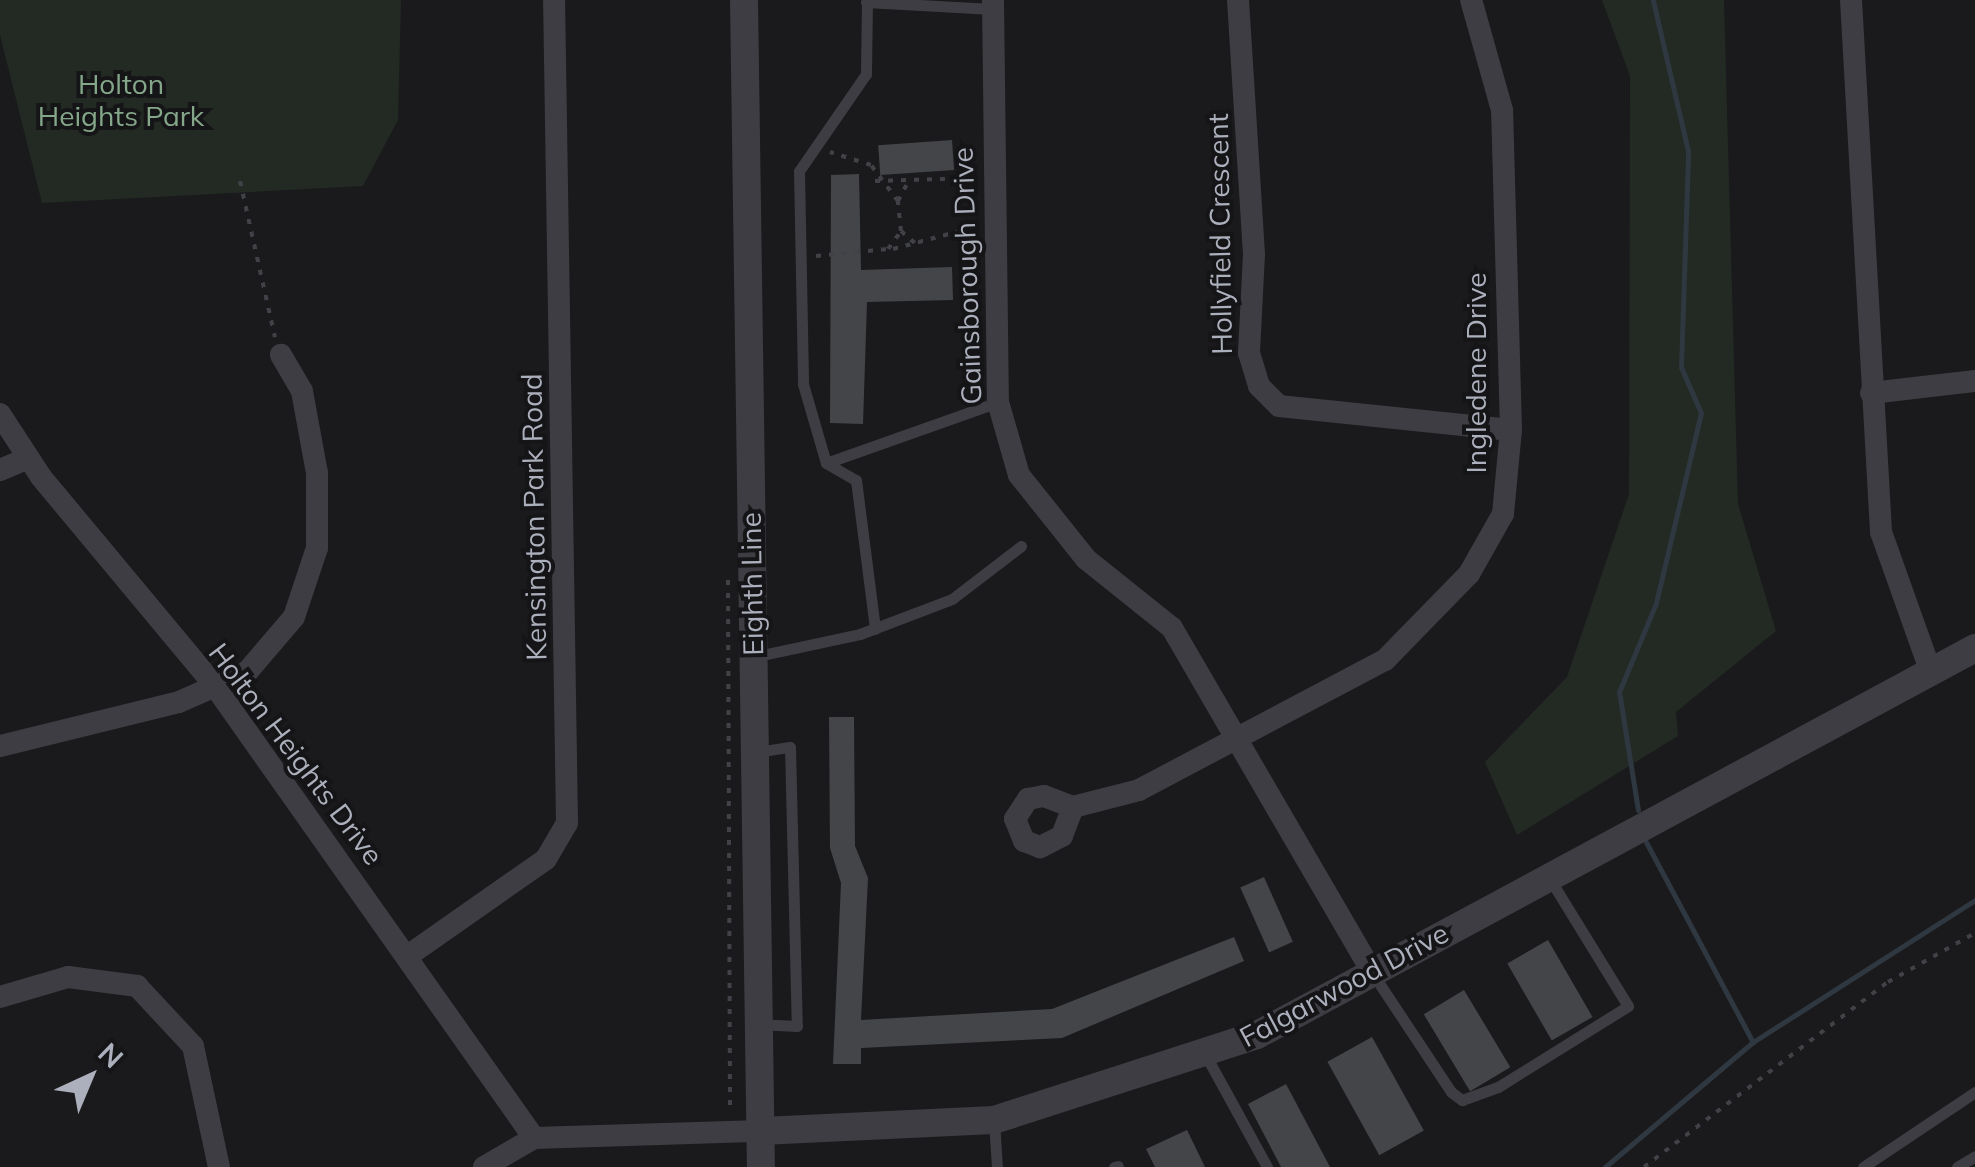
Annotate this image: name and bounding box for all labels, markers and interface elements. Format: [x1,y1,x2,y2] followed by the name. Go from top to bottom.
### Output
[38,67,204,133] park label: Holton Heights Park
[1201,113,1239,355] street label: Hollyfield Crescent
[946,147,988,405] street label: Gainsborough Drive
[1459,272,1493,474] street label: Ingledene Drive
[515,373,553,661] street label: Kensington Park Road
[734,512,770,656] street label: Eighth Line
[202,637,390,871] street label: Holton Heights Drive
[1234,916,1454,1054] street label: Falgarwood Drive
[40,1027,140,1127] north arrow
[91,1035,131,1075] text: N

